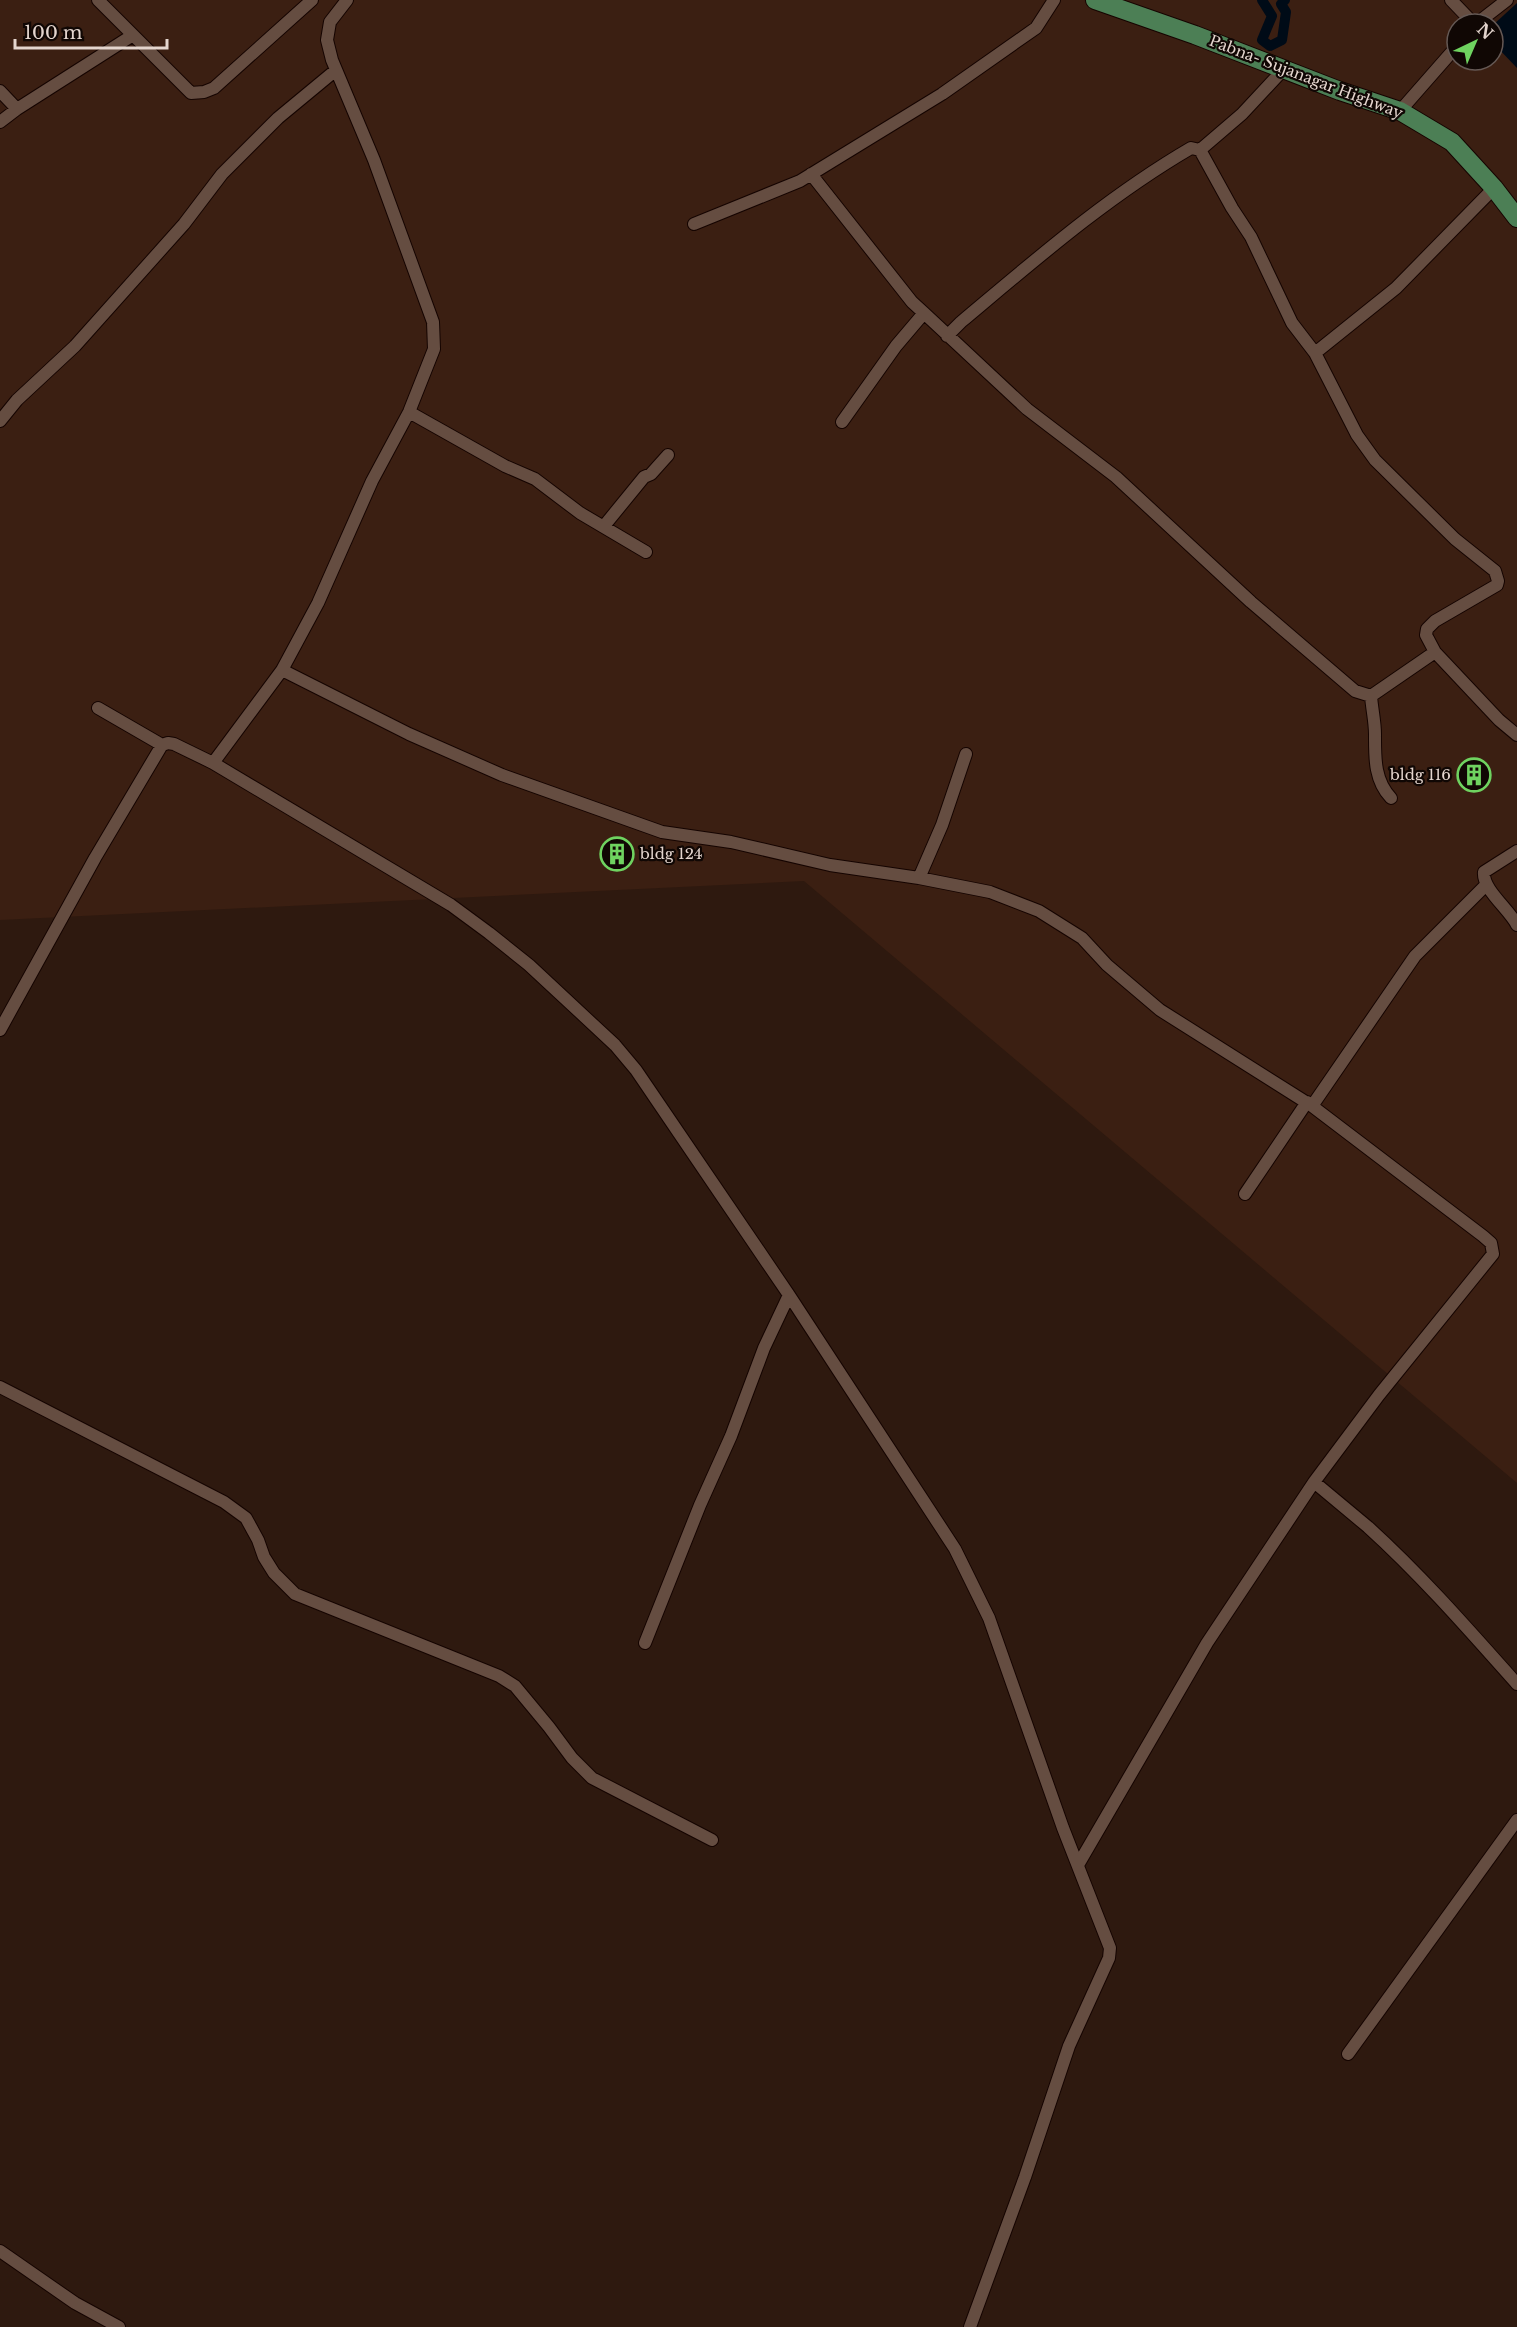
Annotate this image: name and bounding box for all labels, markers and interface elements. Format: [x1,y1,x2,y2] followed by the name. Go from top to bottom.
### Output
[15,12,166,50] scale bar
[1445,12,1505,72] north arrow
[1473,19,1498,44] text: N
[24,22,82,44] text: 100 m
[1207,31,1406,122] street label: Pabna- Sujanagar Highway
[1456,757,1492,793] building icon: bldg 116
[1389,765,1451,784] place label: bldg 116
[599,836,635,872] building icon: bldg 124
[639,844,703,863] place label: bldg 124

